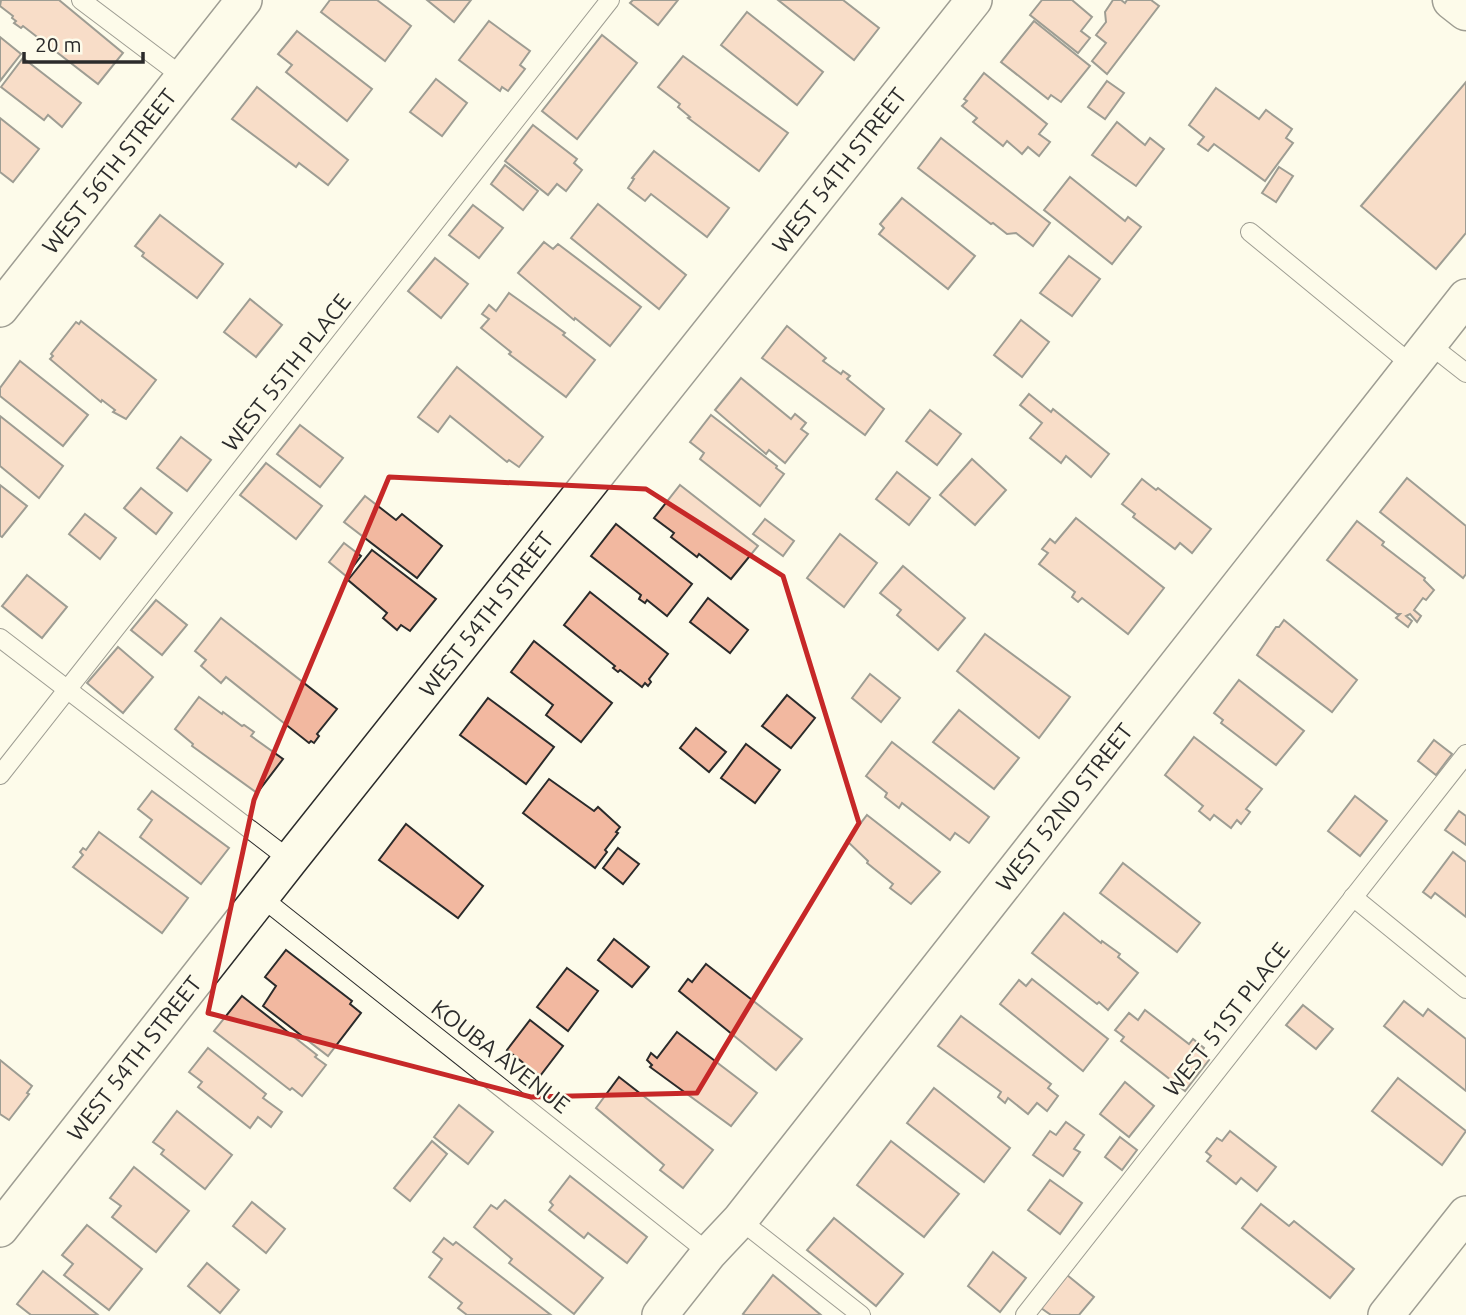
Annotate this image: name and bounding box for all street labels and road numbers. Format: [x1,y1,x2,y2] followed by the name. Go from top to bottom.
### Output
[767,83,911,257] street label: WEST 54TH STREET
[37,84,181,258] street label: WEST 56TH STREET
[217,289,355,455] street label: WEST 55TH PLACE
[414,527,558,701] street label: WEST 54TH STREET
[991,718,1137,896] street label: WEST 52ND STREET
[1158,937,1294,1101] street label: WEST 51ST PLACE
[62,971,206,1145] street label: WEST 54TH STREET
[427,994,575,1118] street label: KOUBA AVENUE

